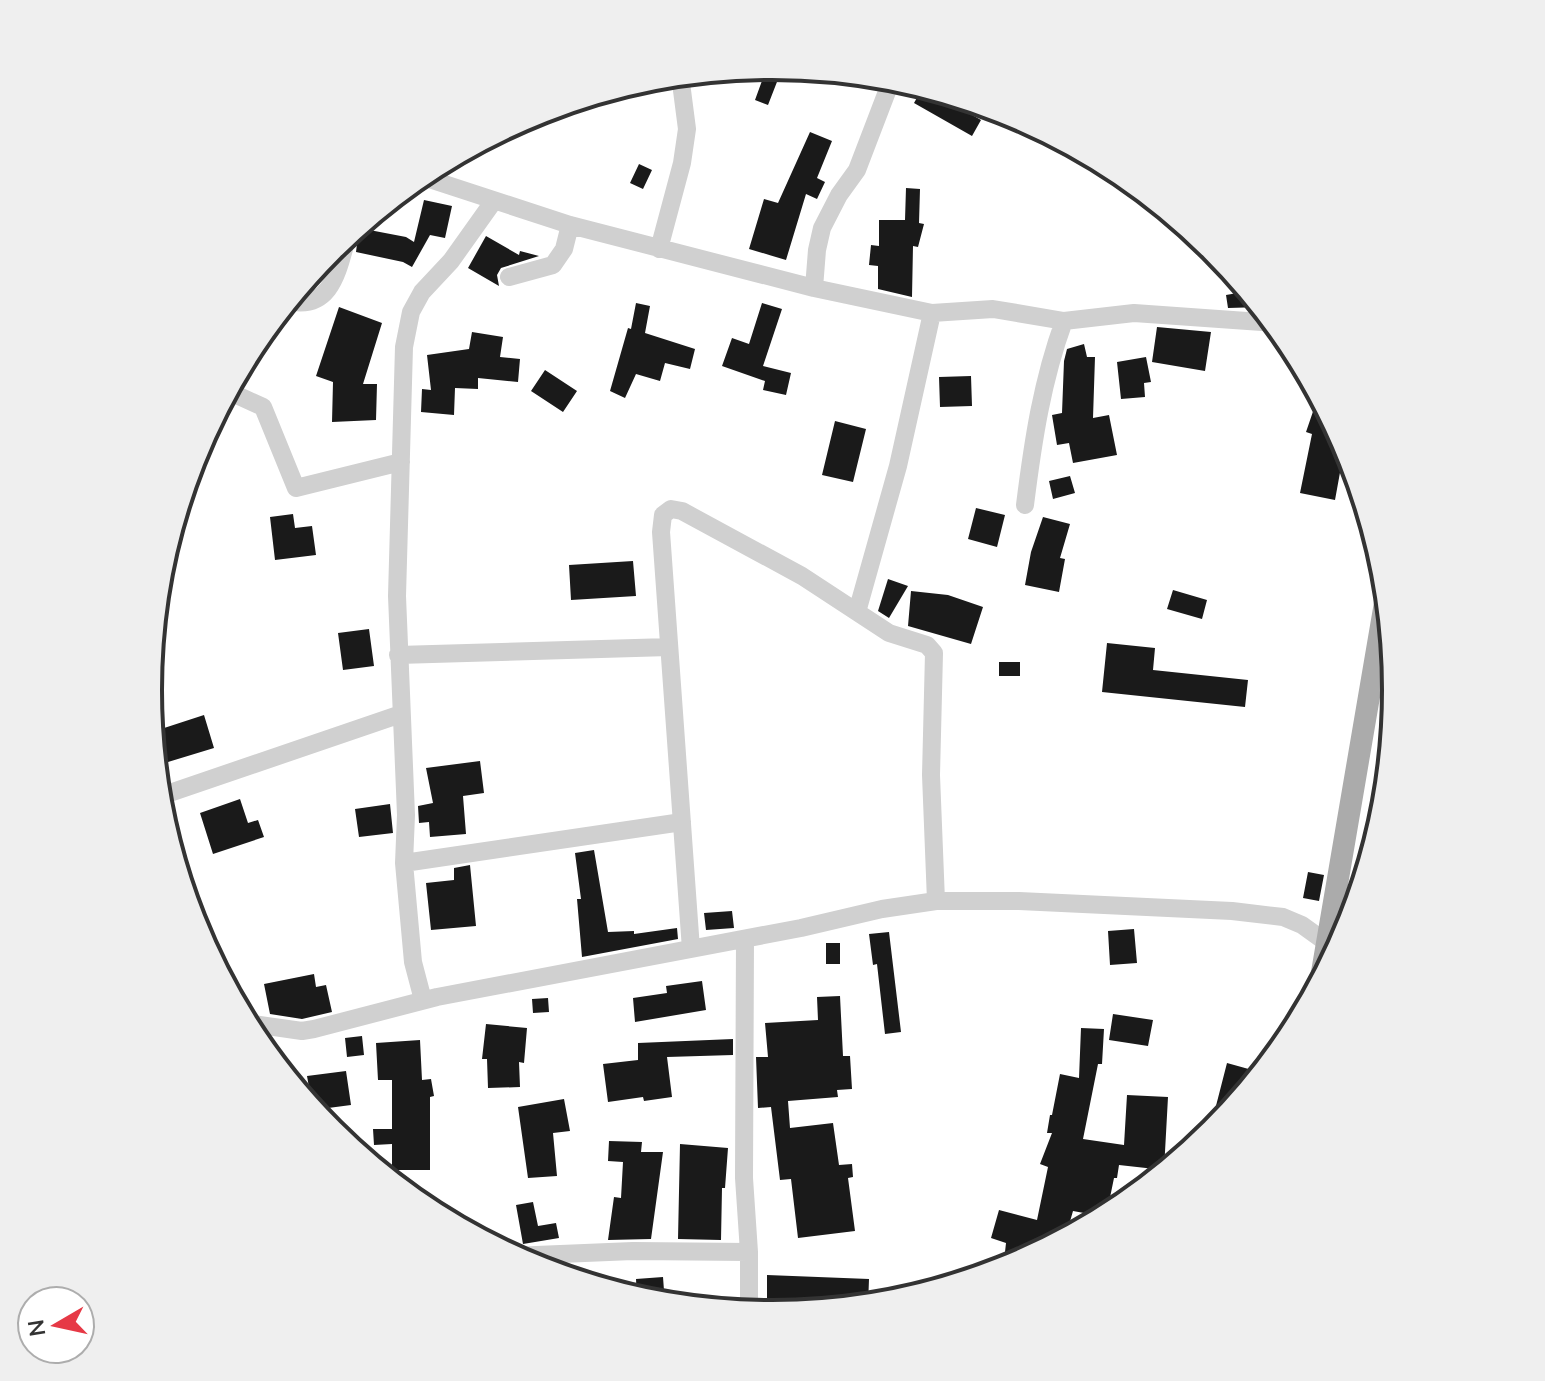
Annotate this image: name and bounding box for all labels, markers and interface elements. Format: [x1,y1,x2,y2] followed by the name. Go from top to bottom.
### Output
[16,1285,96,1365] north arrow
[21,1318,51,1339] text: N

